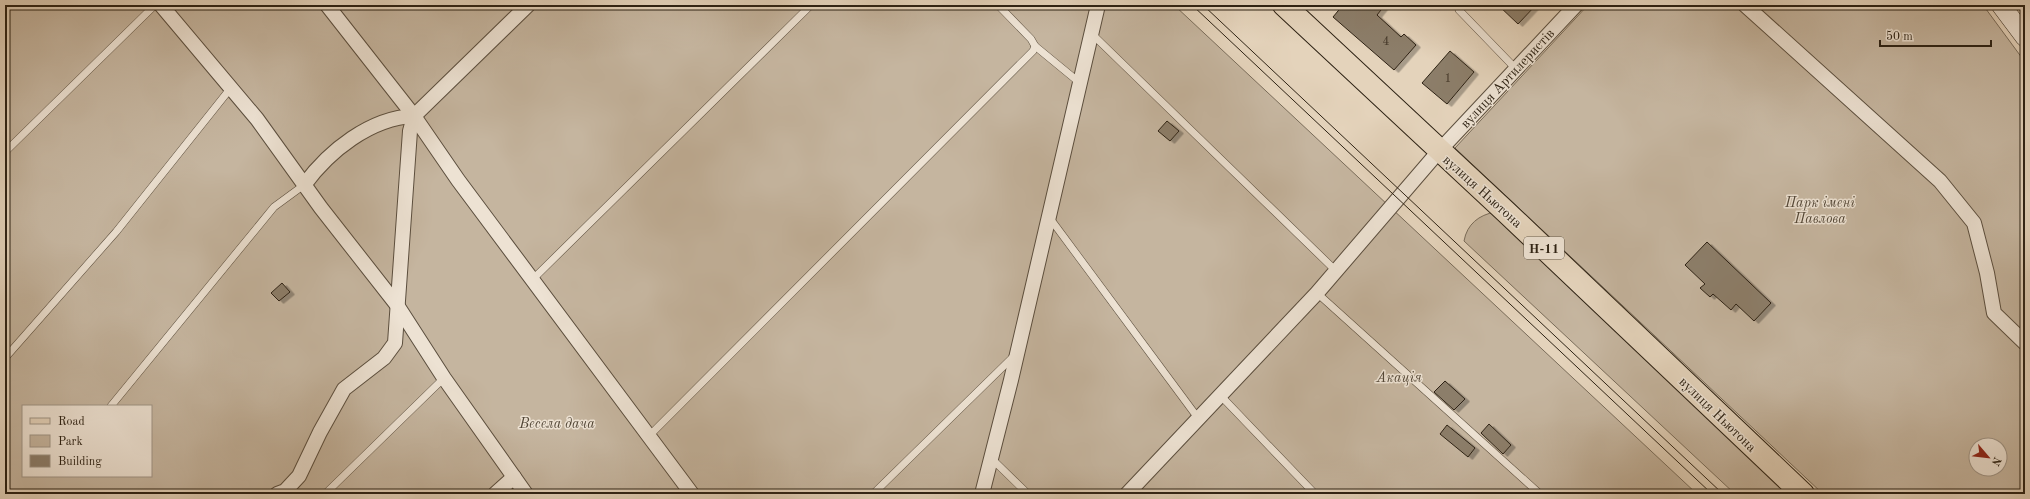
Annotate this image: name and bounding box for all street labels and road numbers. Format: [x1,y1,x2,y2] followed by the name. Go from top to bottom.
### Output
[1458,26,1558,131] street label: вулиця Артилеристів
[1440,153,1525,231] street label: вулиця Ньютона
[1524,237,1564,259] road number: Н-11
[1676,375,1759,455] street label: вулиця Ньютона

